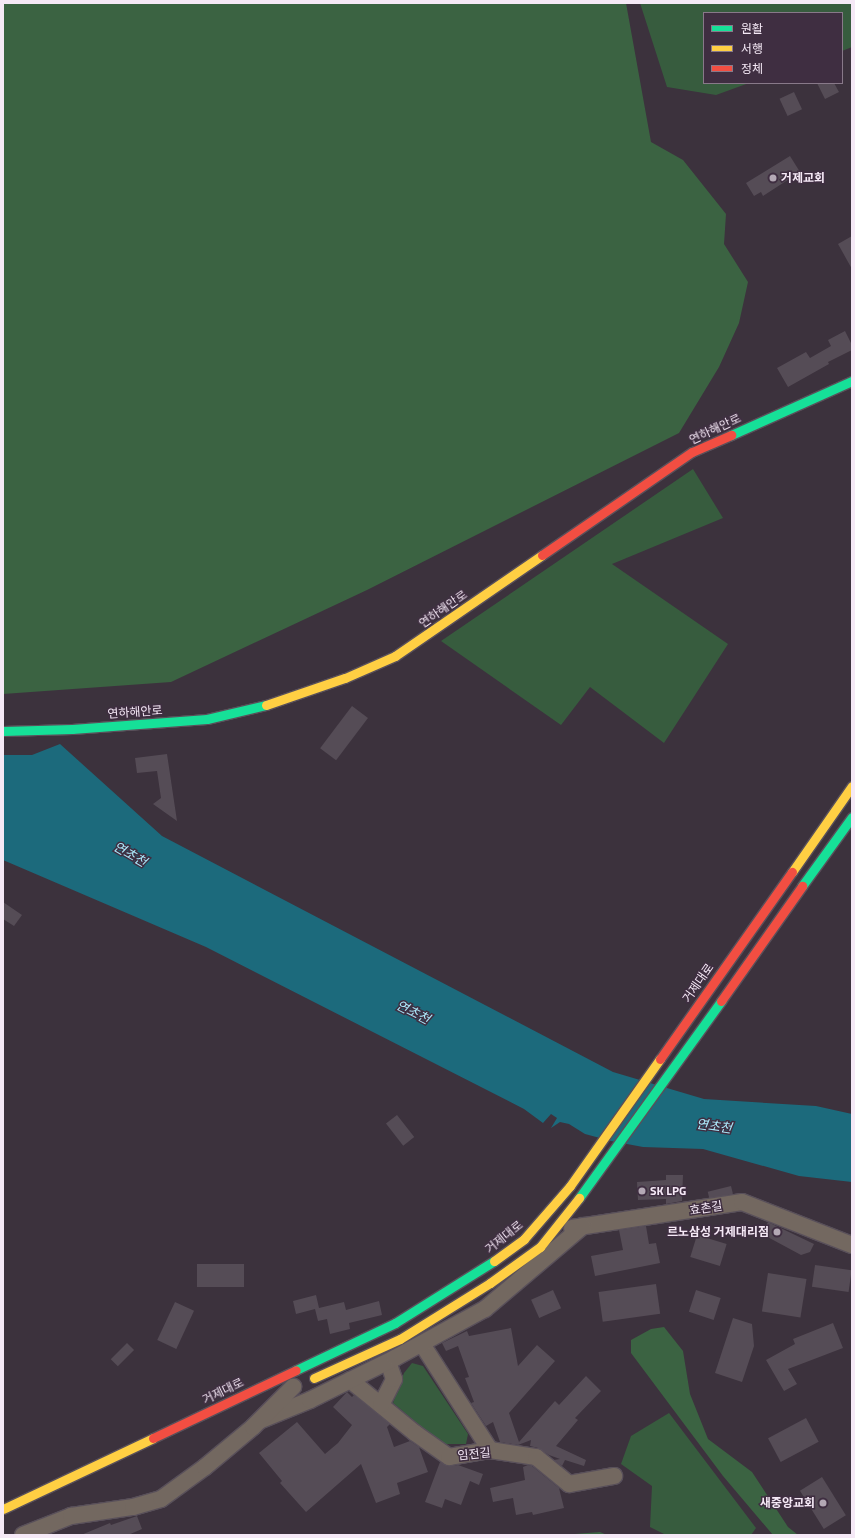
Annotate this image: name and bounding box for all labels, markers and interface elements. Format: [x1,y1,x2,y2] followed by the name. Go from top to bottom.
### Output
[703,12,843,84] legend
[741,19,763,38] text: 원활
[741,39,763,58] text: 서행
[741,59,763,78] text: 정체
[781,171,825,185] place label: 거제교회
[768,173,778,183] marker: 거제교회
[687,411,743,447] street label: 연하해안로
[416,587,470,631] street label: 연하해안로
[107,703,163,721] street label: 연하해안로
[111,838,149,870] water label: 연초천
[679,961,717,1005] street label: 거제대로
[393,997,433,1027] water label: 연초천
[695,1116,733,1136] water label: 연초천
[650,1184,686,1198] place label: SK LPG
[637,1186,647,1196] marker: SK LPG
[689,1198,723,1218] street label: 효촌길
[482,1218,526,1256] street label: 거제대로
[667,1225,769,1239] place label: 르노삼성 거제대리점
[772,1227,782,1237] marker: 르노삼성 거제대리점
[200,1375,246,1407] street label: 거제대로
[457,1445,491,1463] street label: 임전길
[760,1496,815,1510] place label: 새중앙교회
[818,1498,828,1508] marker: 새중앙교회

